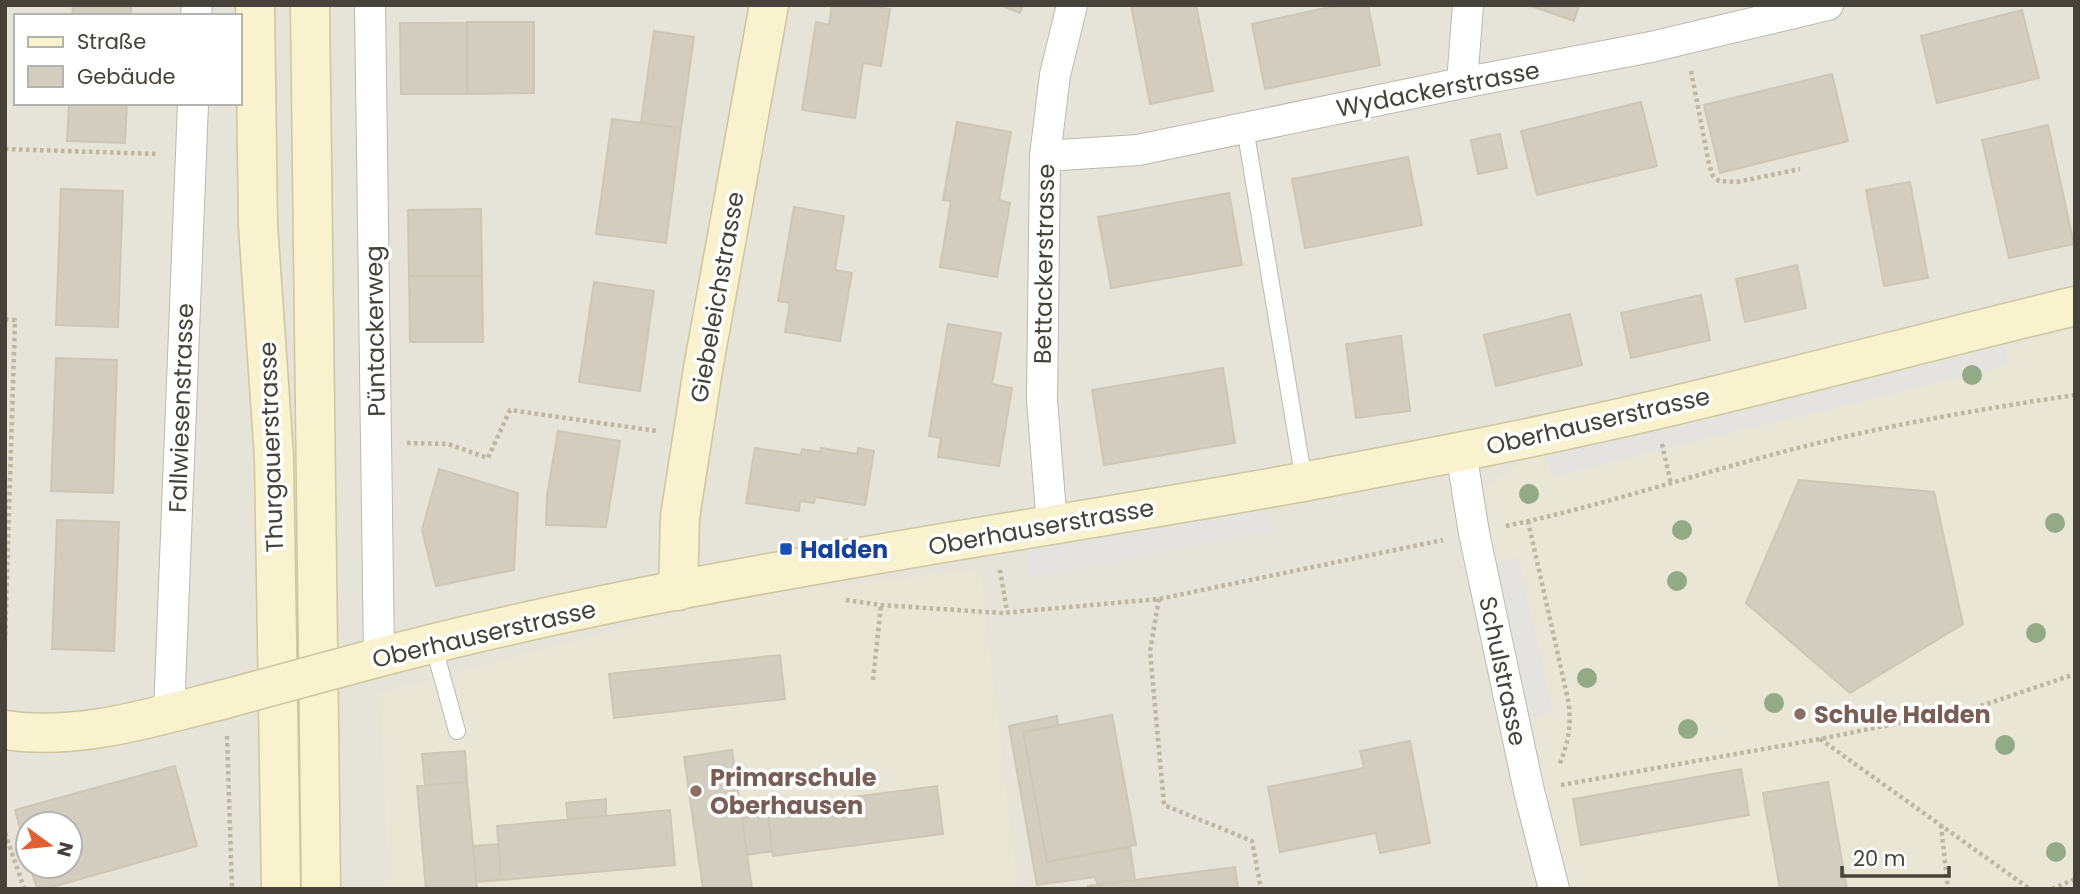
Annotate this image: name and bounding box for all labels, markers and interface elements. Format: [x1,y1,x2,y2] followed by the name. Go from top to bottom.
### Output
[14,14,242,105] legend
[77,27,146,56] text: Straße
[1333,53,1543,125] street label: Wydackerstrasse
[77,62,175,91] text: Gebäude
[1026,164,1062,364] street label: Bettackerstrasse
[682,189,752,405] street label: Giebeleichstrasse
[357,245,393,417] street label: Püntackerweg
[161,303,201,513] street label: Fallwiesenstrasse
[251,341,291,553] street label: Thurgauerstrasse
[1483,379,1713,463] street label: Oberhauserstrasse
[926,491,1156,563] street label: Oberhauserstrasse
[800,533,888,566] place label: Halden
[778,541,794,557] marker: Halden
[369,592,599,676] street label: Oberhauserstrasse
[1471,593,1535,749] street label: Schulstrasse
[1814,698,1991,731] place label: Schule Halden
[1792,706,1808,722] marker: Schule Halden
[710,761,877,822] place label: Primarschule Oberhausen
[688,783,704,799] marker: Primarschule Oberhausen
[14,810,84,880] north arrow
[1842,834,1949,878] scale bar
[50,839,80,860] text: N
[1853,844,1906,873] text: 20 m

